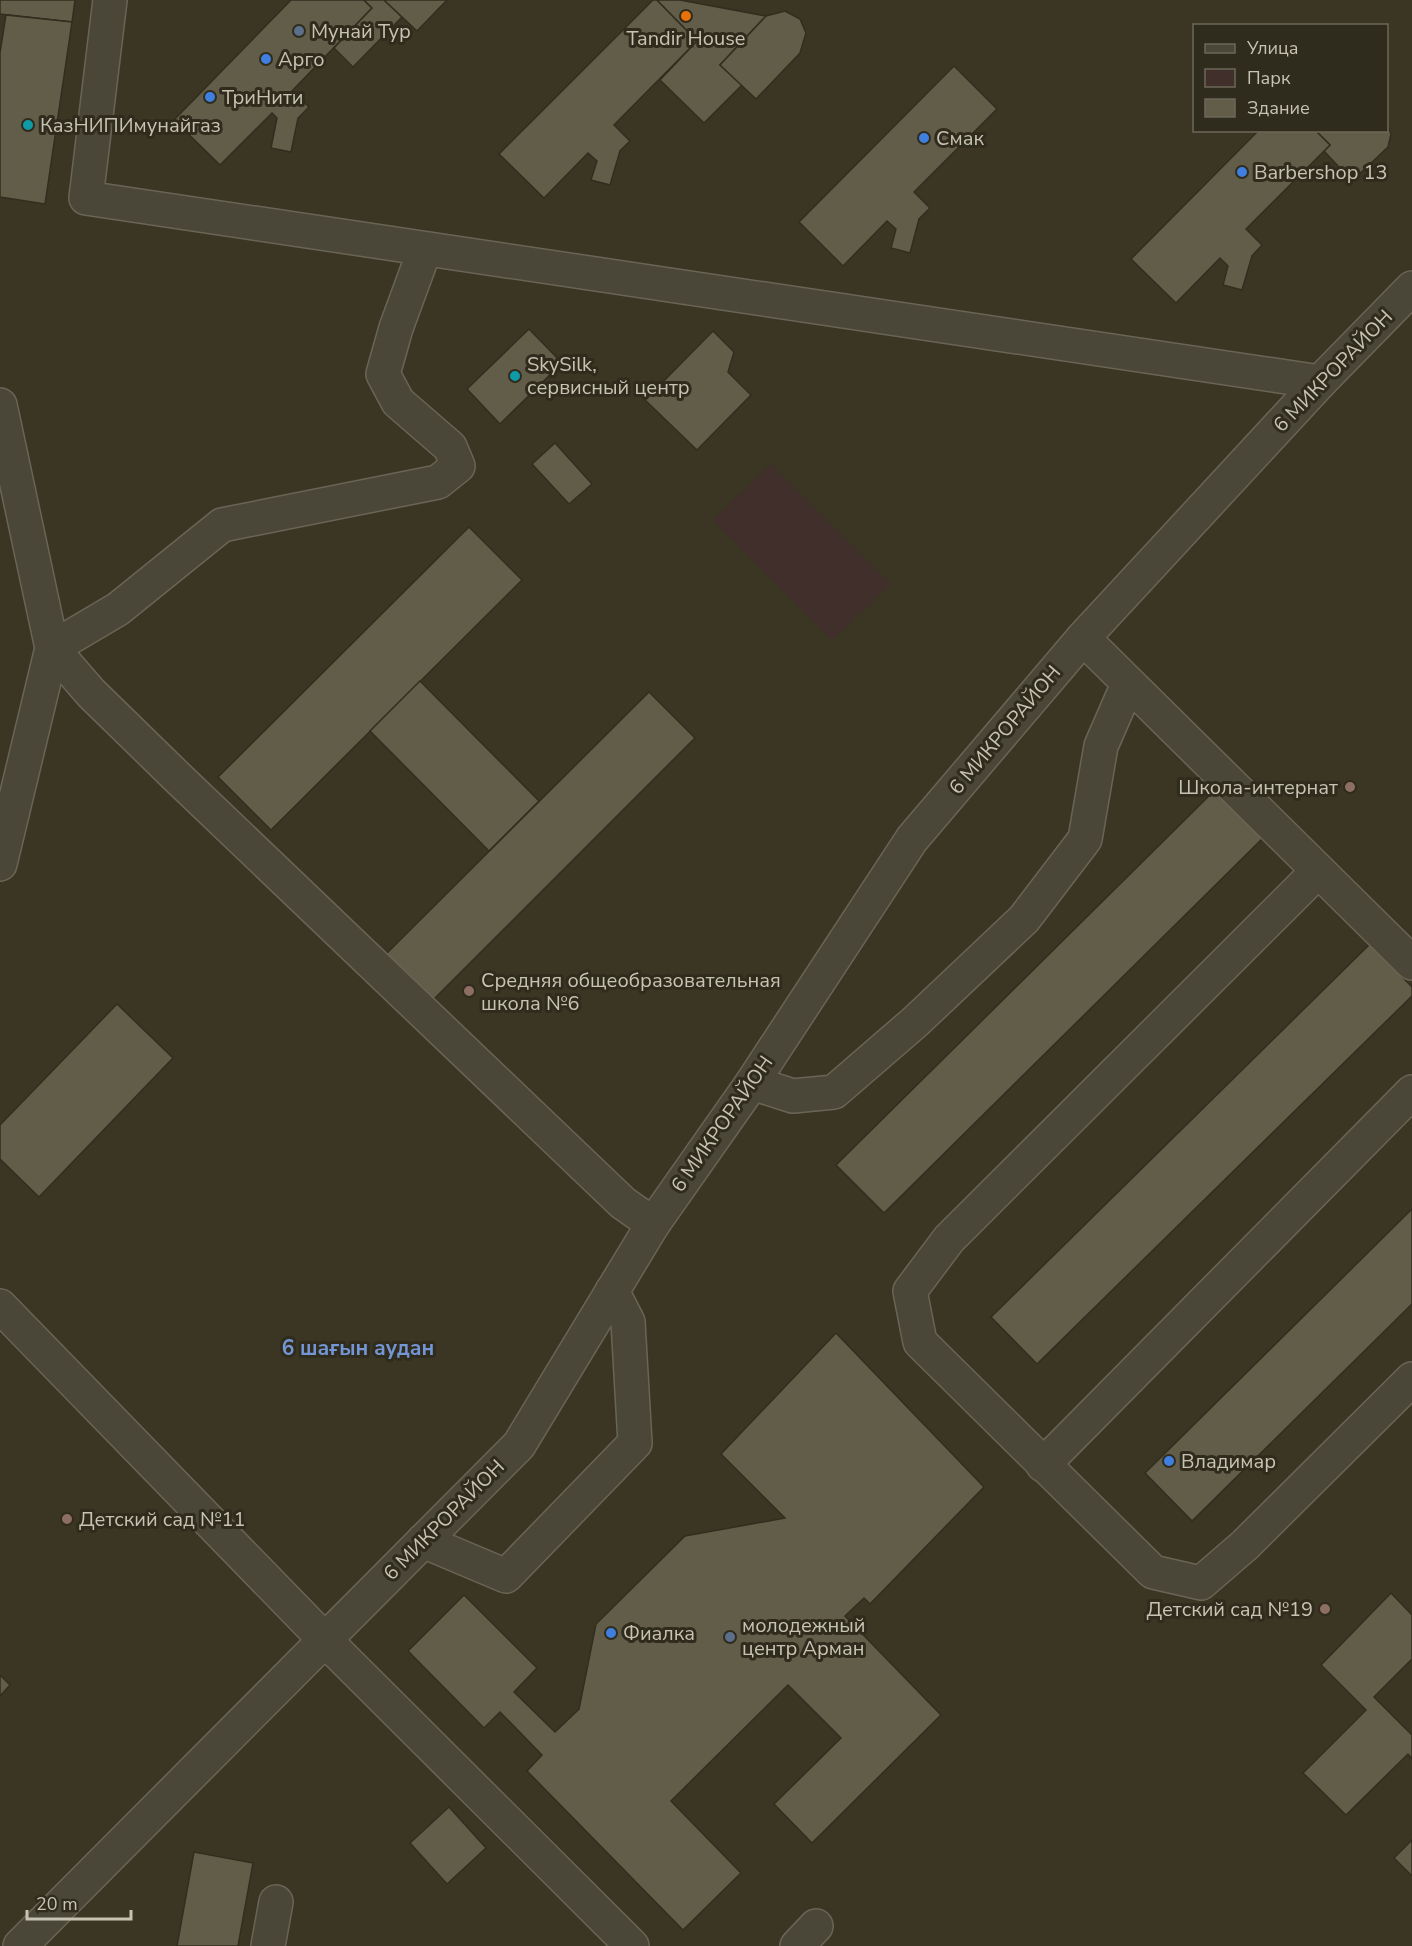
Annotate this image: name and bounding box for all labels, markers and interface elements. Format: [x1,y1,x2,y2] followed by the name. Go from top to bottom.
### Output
[679,9,693,23] marker: Tandir House
[311,18,411,45] place label: Мунай Тур
[292,24,306,38] marker: Мунай Тур
[1193,24,1388,132] legend
[627,25,745,52] place label: Tandir House
[1246,36,1298,60] text: Улица
[278,46,324,73] place label: Арго
[259,52,273,66] marker: Арго
[1247,66,1291,90] text: Парк
[222,84,304,111] place label: ТриНити
[203,90,217,104] marker: ТриНити
[1247,96,1310,120] text: Здание
[40,112,221,139] place label: КазНИПИмунайгаз
[21,118,35,132] marker: КазНИПИмунайгаз
[936,125,984,152] place label: Смак
[917,131,931,145] marker: Смак
[1254,159,1388,186] place label: Barbershop 13
[1235,165,1249,179] marker: Barbershop 13
[1267,304,1399,438] street label: 6 МИКРОРАЙОН
[527,351,690,401] place label: SkySilk, сервисный центр
[508,369,522,383] marker: SkySilk, сервисный центр
[943,660,1067,800] street label: 6 МИКРОРАЙОН
[1178,774,1338,801] place label: Школа-интернат
[1343,780,1357,794] marker: Школа-интернат
[481,967,781,1017] place label: Средняя общеобразовательная школа №6
[462,984,476,998] marker: Средняя общеобразовательная школа №6
[665,1050,779,1198] street label: 6 МИКРОРАЙОН
[282,1334,434,1362] district label: 6 шағын аудан
[1181,1448,1276,1475] place label: Владимар
[378,1454,510,1586] street label: 6 МИКРОРАЙОН
[1162,1454,1176,1468] marker: Владимар
[79,1506,246,1533] place label: Детский сад №11
[60,1512,74,1526] marker: Детский сад №11
[1146,1596,1313,1623] place label: Детский сад №19
[1318,1602,1332,1616] marker: Детский сад №19
[742,1612,866,1662] place label: молодежный центр Арман
[623,1620,695,1647] place label: Фиалка
[604,1626,618,1640] marker: Фиалка
[723,1630,737,1644] marker: молодежный центр Арман
[27,1883,130,1921] scale bar
[36,1892,78,1916] text: 20 m

